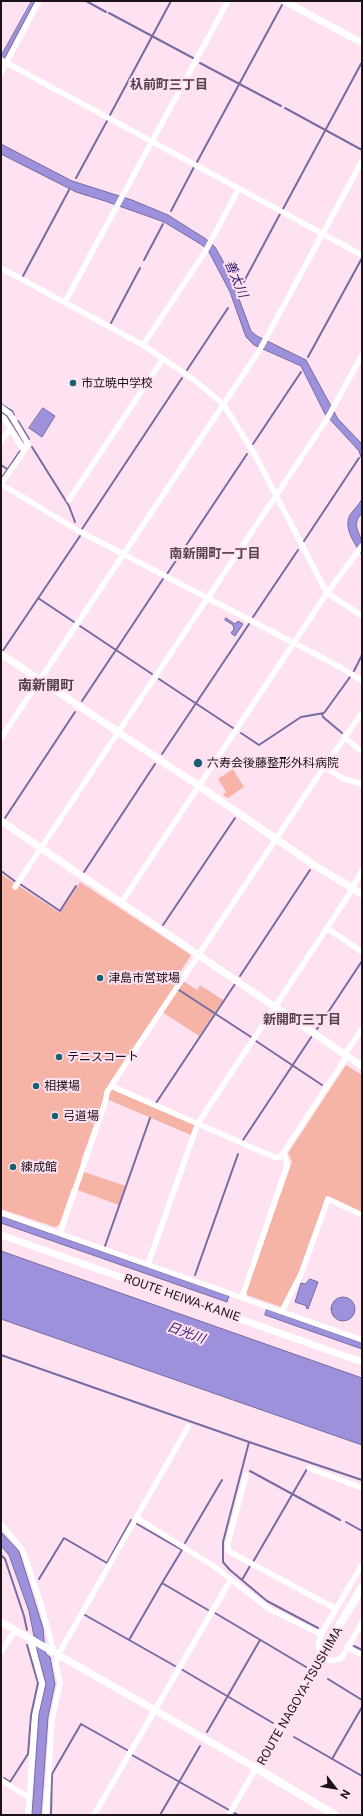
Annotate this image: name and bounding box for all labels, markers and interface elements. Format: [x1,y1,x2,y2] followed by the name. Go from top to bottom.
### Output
[130,77,208,93] district label: 杁前町三丁目
[221,258,251,300] water label: 善太川
[81,376,153,390] place label: 市立暁中学校
[68,378,78,388] marker: 市立暁中学校
[170,546,260,562] district label: 南新開町一丁目
[18,678,74,694] district label: 南新開町
[207,756,339,770] place label: 六寿会後藤整形外科病院
[192,757,204,769] marker: 六寿会後藤整形外科病院
[108,971,180,985] place label: 津島市営球場
[95,973,105,983] marker: 津島市営球場
[263,1012,341,1028] district label: 新開町三丁目
[67,1050,139,1064] place label: テニスコート
[54,1052,64,1062] marker: テニスコート
[44,1079,80,1093] place label: 相撲場
[31,1081,41,1091] marker: 相撲場
[63,1109,99,1123] place label: 弓道場
[50,1111,60,1121] marker: 弓道場
[21,1160,57,1174] place label: 練成館
[8,1162,18,1172] marker: 練成館
[122,1271,242,1325] street label: ROUTE HEIWA-KANIE
[165,1319,207,1347] water label: 日光川
[254,1624,346,1768] street label: ROUTE NAGOYA-TSUSHIMA
[315,1768,355,1808] north arrow
[338,1787,353,1801] text: N

